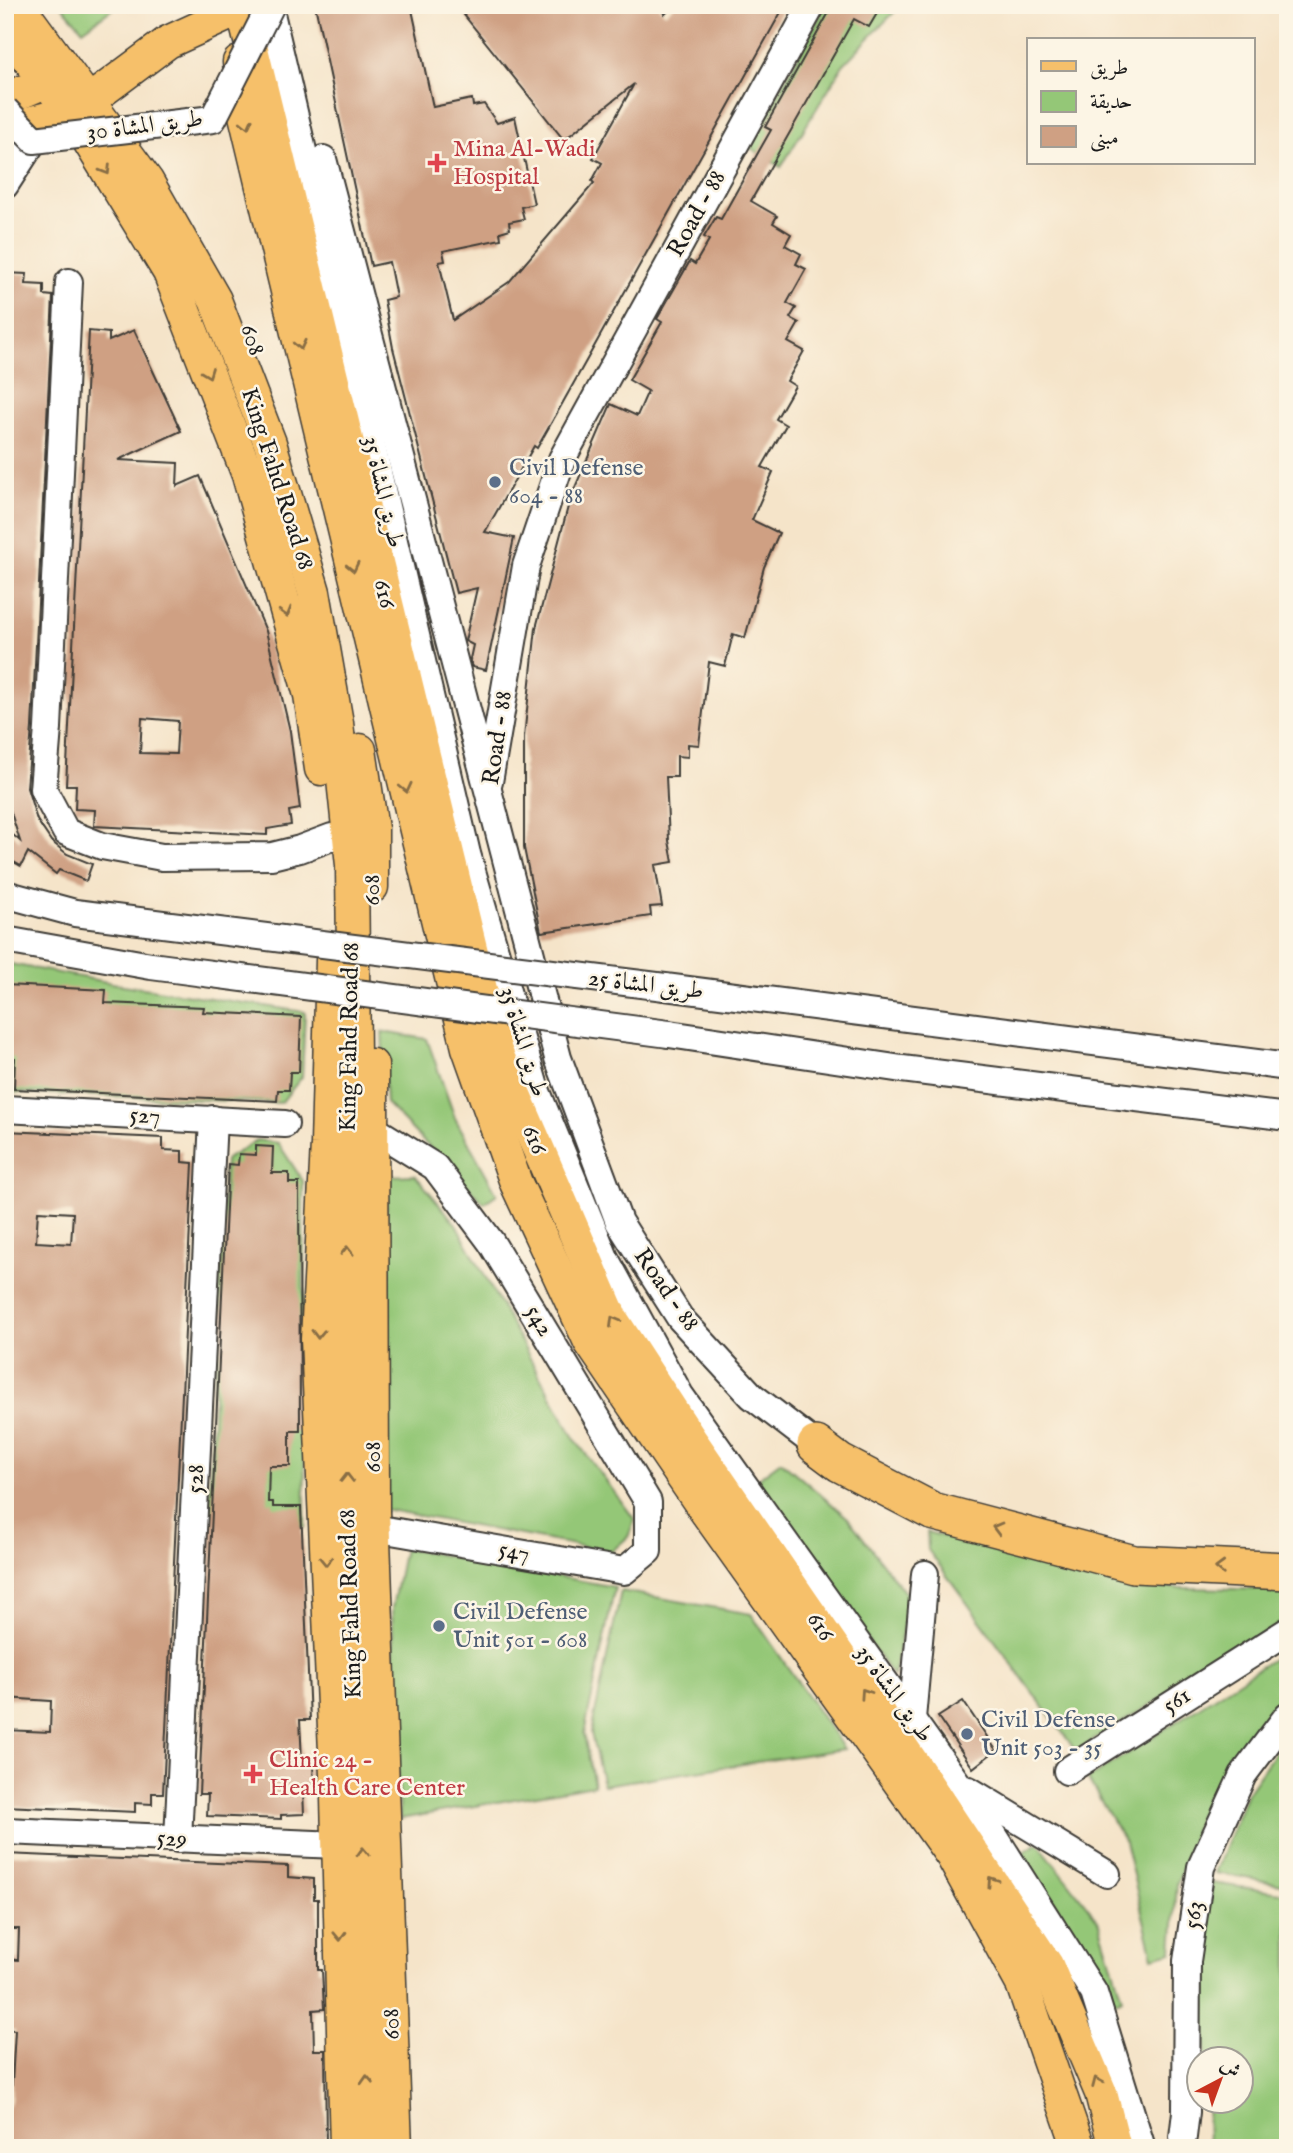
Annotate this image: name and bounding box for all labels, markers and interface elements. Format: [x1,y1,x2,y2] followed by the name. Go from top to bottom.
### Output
[1027,38,1254,164] legend
[1090,55,1128,82] text: طريق
[1090,89,1133,116] text: حديقة
[85,103,205,149] street label: طريق المشاة 30
[239,118,254,130] one-way arrow
[1090,125,1119,152] text: مبنى
[453,134,595,193] place label: Mina Al-Wadi Hospital
[427,153,447,173] marker: Mina Al-Wadi Hospital
[98,162,111,175] one-way arrow
[660,165,734,263] street label: Road - 88
[232,320,272,360] street label: 608
[292,339,306,351] one-way arrow
[199,366,213,378] one-way arrow
[233,384,321,574] street label: King Fahd Road 68
[355,433,411,551] street label: طريق المشاة 35
[509,453,643,512] place label: Civil Defense 604 - 88
[487,474,503,490] marker: Civil Defense 604 - 88
[345,561,359,573] one-way arrow
[365,576,403,613] street label: 616
[278,606,293,618] one-way arrow
[476,689,520,787] street label: Road - 88
[398,782,412,794] one-way arrow
[357,874,388,906] street label: 608
[333,942,367,1132] street label: King Fahd Road 68
[587,963,705,1007] street label: طريق المشاة 25
[492,983,554,1101] street label: طريق المشاة 35
[129,1100,161,1132] street label: 527
[514,1121,554,1160] street label: 616
[626,1242,706,1338] street label: Road - 88
[339,1245,355,1255] one-way arrow
[518,1299,560,1343] street label: 542
[609,1316,622,1328] one-way arrow
[310,1329,325,1340] one-way arrow
[358,1441,389,1473] street label: 608
[180,1464,212,1494] street label: 528
[339,1472,355,1483] one-way arrow
[332,1509,370,1699] street label: King Fahd Road 68
[991,1522,1003,1536] one-way arrow
[496,1534,532,1570] street label: 547
[319,1556,334,1567] one-way arrow
[1214,1560,1225,1575] one-way arrow
[453,1597,587,1656] place label: Civil Defense Unit 501 - 608
[799,1606,841,1648] street label: 616
[431,1618,447,1634] marker: Civil Defense Unit 501 - 608
[848,1639,940,1749] street label: طريق المشاة 35
[1157,1680,1197,1722] street label: 561
[861,1688,873,1701] one-way arrow
[981,1705,1115,1764] place label: Civil Defense Unit 503 - 35
[959,1726,975,1742] marker: Civil Defense Unit 503 - 35
[269,1745,465,1804] place label: Clinic 24 - Health Care Center
[243,1764,263,1784] marker: Clinic 24 - Health Care Center
[156,1823,188,1855] street label: 529
[355,1846,370,1857] one-way arrow
[987,1876,1000,1889] one-way arrow
[1177,1899,1211,1931] street label: 563
[333,1930,348,1941] one-way arrow
[376,2008,408,2040] street label: 608
[1184,2044,1254,2114] north arrow
[1215,2053,1245,2084] text: ش
[360,2074,375,2085] one-way arrow
[1091,2077,1105,2089] one-way arrow

